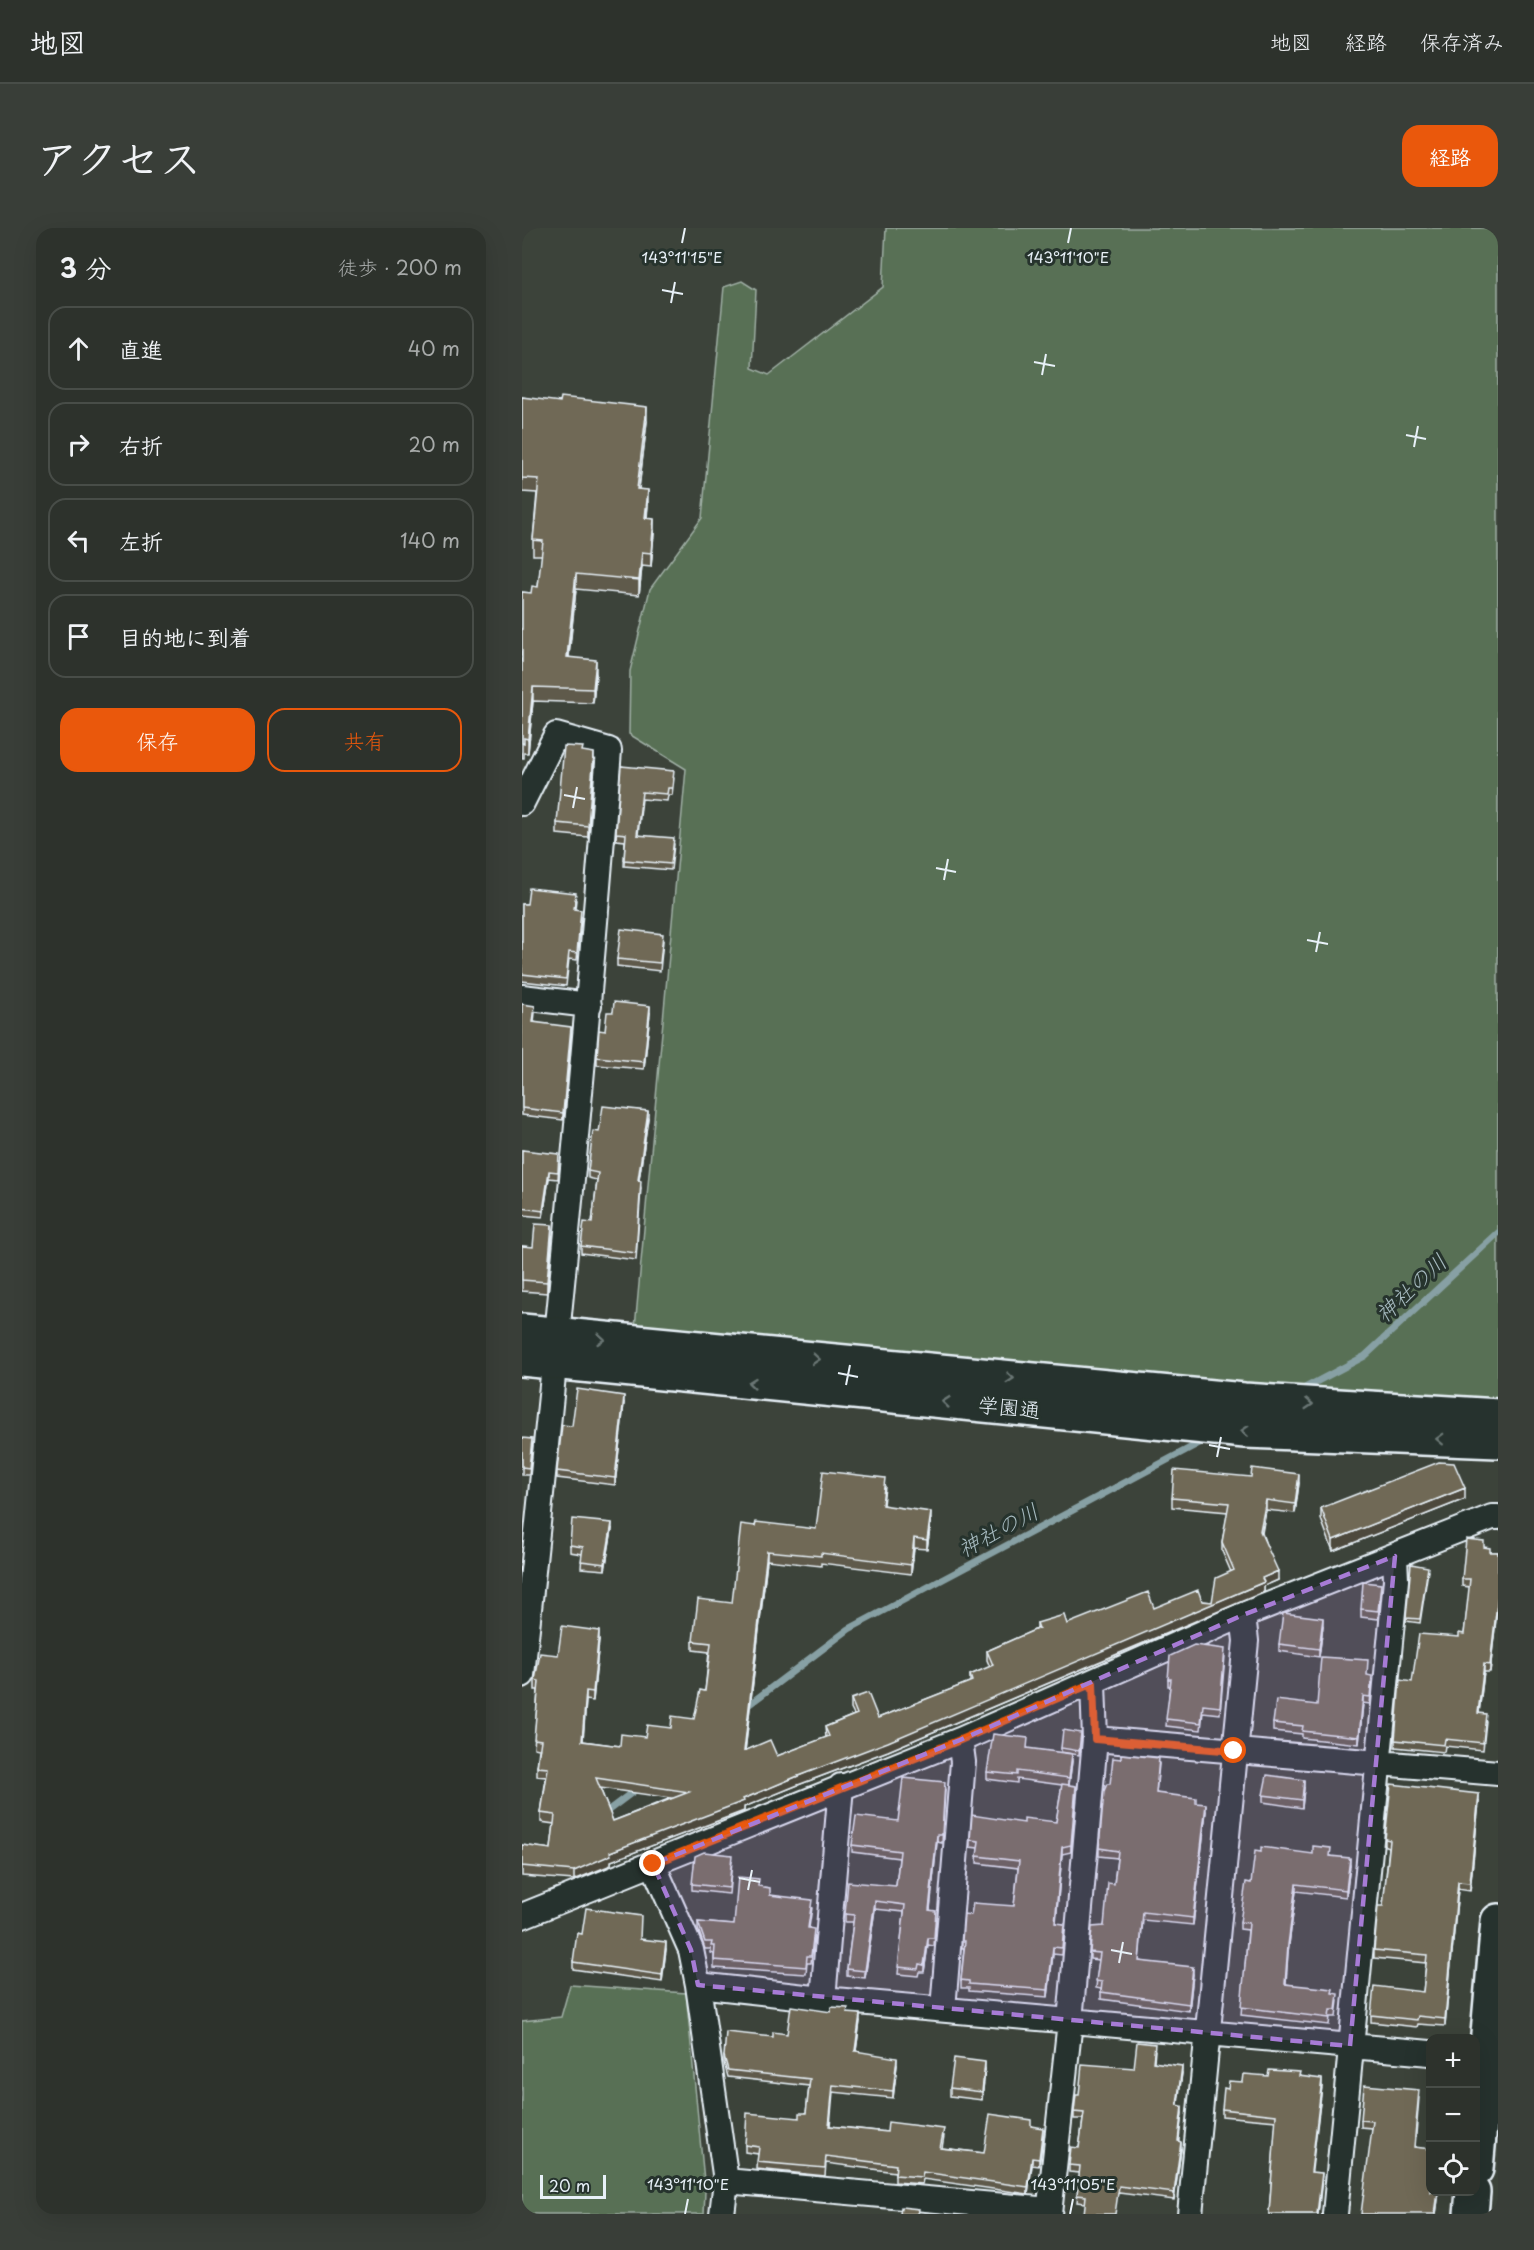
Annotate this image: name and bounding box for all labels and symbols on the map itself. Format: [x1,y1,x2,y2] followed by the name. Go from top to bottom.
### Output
[641,245,723,268] text: 143°11'15"E
[1027,245,1109,268] text: 143°11'10"E
[1367,1245,1453,1329] water label: 神社の川
[597,1332,606,1345] one-way arrow
[812,1352,821,1365] one-way arrow
[1006,1371,1015,1384] one-way arrow
[748,1377,757,1390] one-way arrow
[976,1387,1042,1425] street label: 学園通
[942,1396,951,1409] one-way arrow
[1305,1397,1314,1410] one-way arrow
[1240,1425,1249,1438] one-way arrow
[1435,1433,1444,1446] one-way arrow
[951,1493,1044,1564] water label: 神社の川
[1220,1737,1246,1763] route start
[639,1850,665,1876] route end
[540,2172,606,2200] scale bar
[647,2172,729,2195] text: 143°11'10"E
[1031,2172,1115,2195] text: 143°11'05"E

